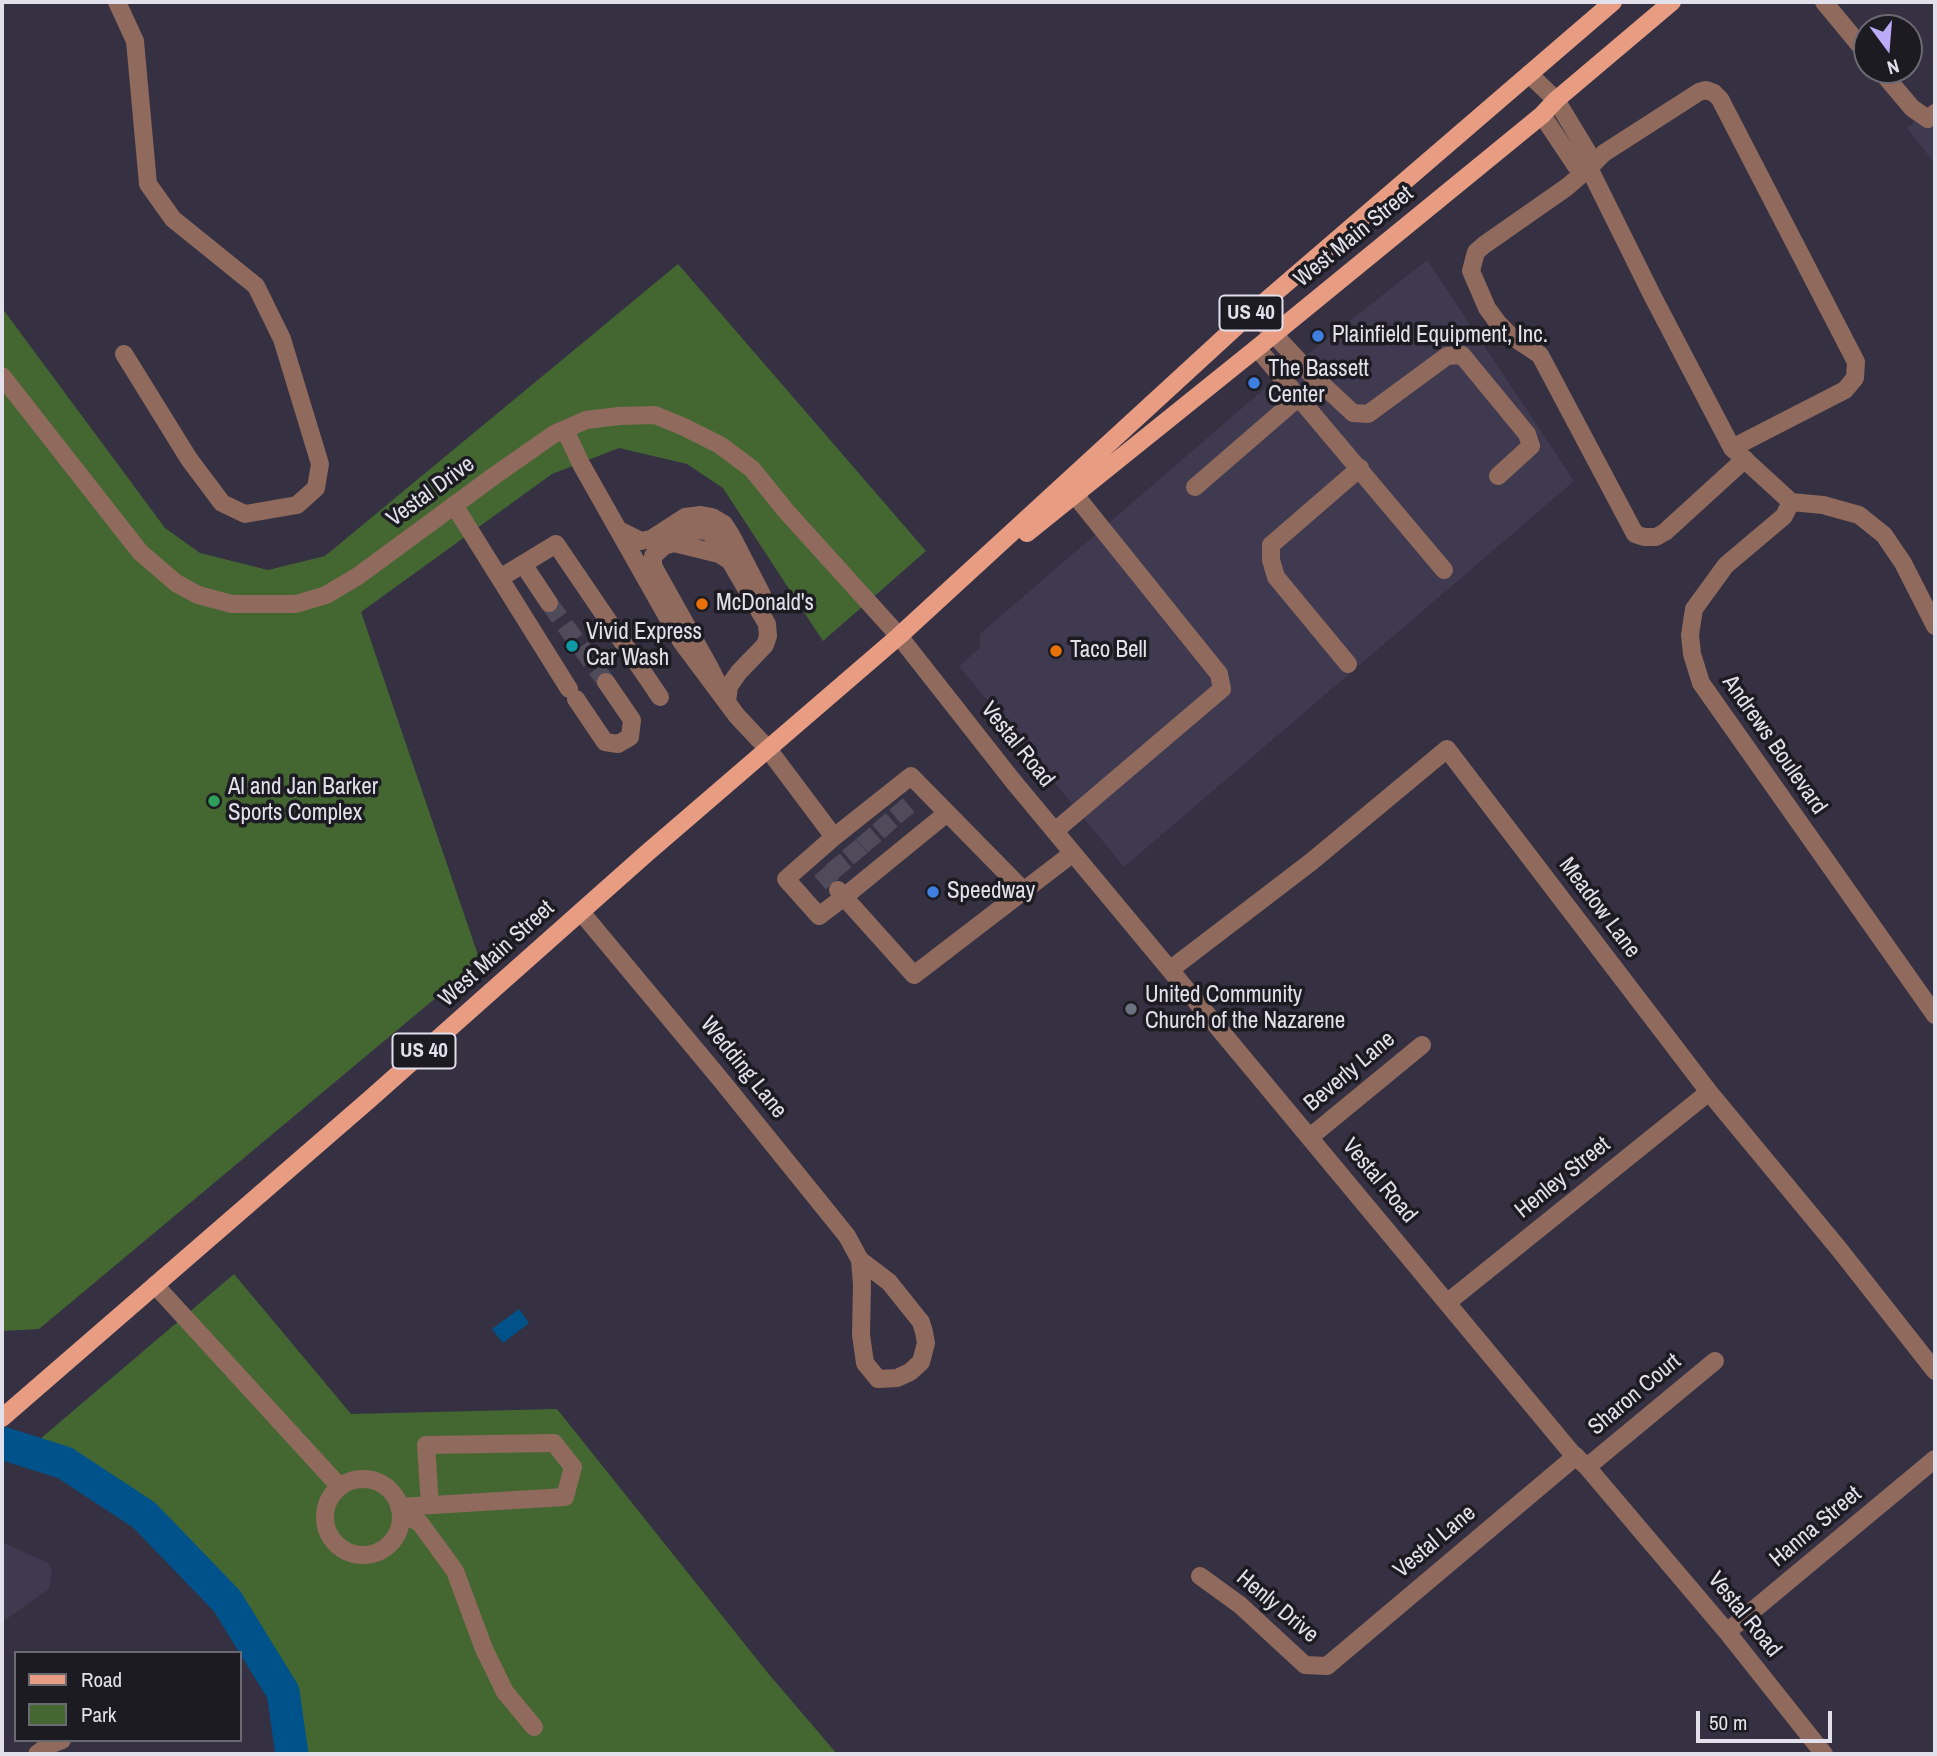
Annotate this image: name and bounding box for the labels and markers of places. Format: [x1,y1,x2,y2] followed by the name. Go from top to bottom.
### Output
[1332,322,1548,350] place label: Plainfield Equipment, Inc.
[1310,328,1326,344] marker: Plainfield Equipment, Inc.
[1268,356,1369,410] place label: The Bassett Center
[1246,375,1262,391] marker: The Bassett Center
[716,590,814,618] place label: McDonald's
[694,596,710,612] marker: McDonald's
[586,619,702,673] place label: Vivid Express Car Wash
[1070,637,1147,665] place label: Taco Bell
[564,638,580,654] marker: Vivid Express Car Wash
[1048,643,1064,659] marker: Taco Bell
[228,774,378,828] place label: Al and Jan Barker Sports Complex
[206,793,222,809] marker: Al and Jan Barker Sports Complex
[947,878,1035,906] place label: Speedway
[925,884,941,900] marker: Speedway
[1145,982,1345,1036] place label: United Community Church of the Nazarene
[1123,1001,1139,1017] marker: United Community Church of the Nazarene

